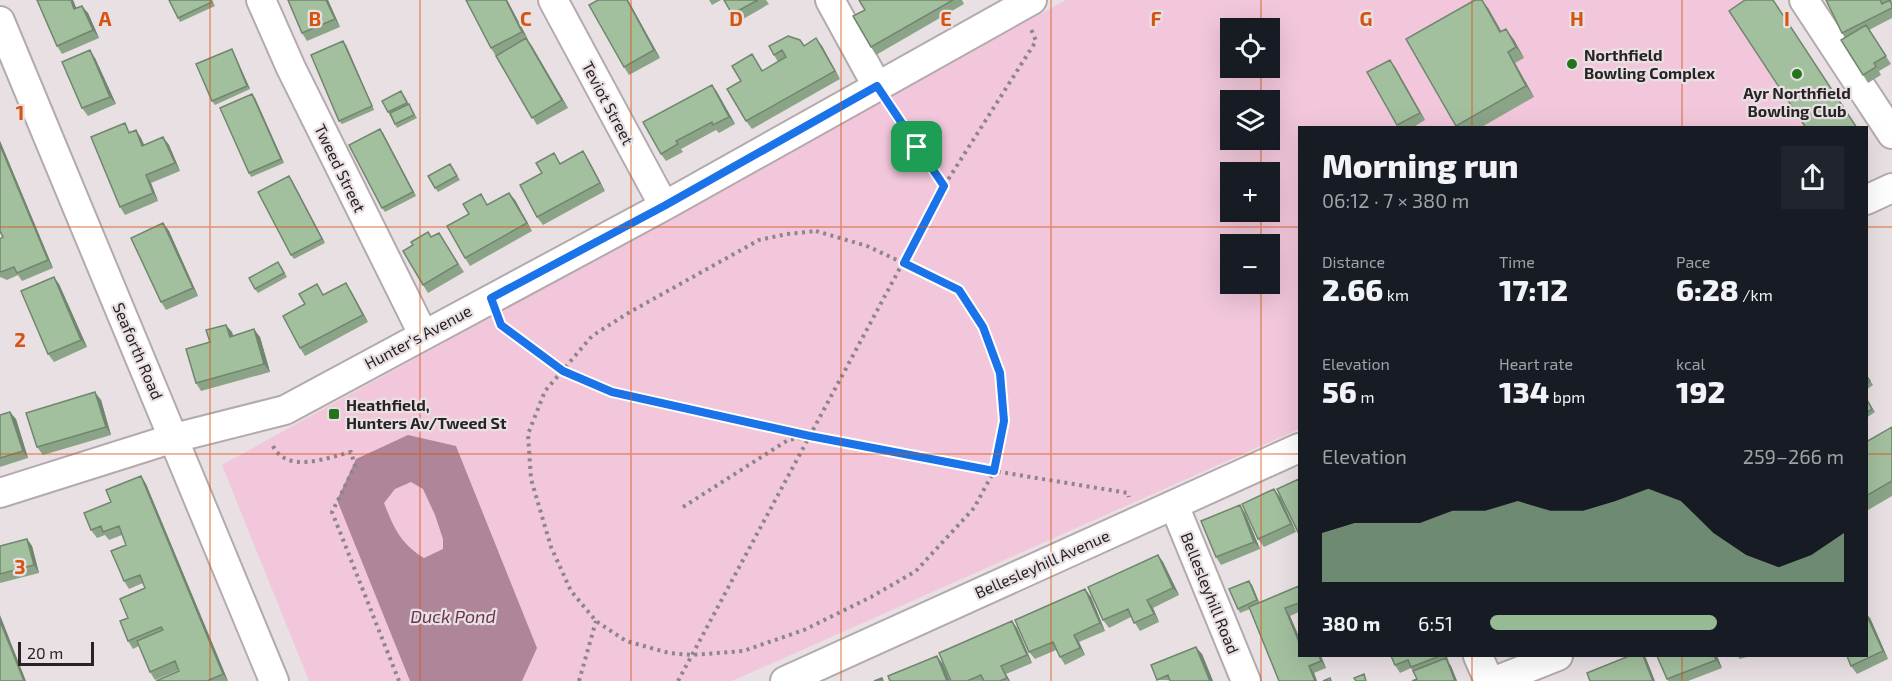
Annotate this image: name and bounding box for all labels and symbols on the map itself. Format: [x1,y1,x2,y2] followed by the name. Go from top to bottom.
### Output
[98,6,112,30] text: A
[309,6,321,30] text: B
[520,6,532,30] text: C
[729,6,743,30] text: D
[940,6,952,30] text: E
[1150,6,1162,30] text: F
[1360,6,1372,30] text: G
[1570,6,1584,30] text: H
[1784,6,1790,30] text: I
[1584,45,1715,82] place label: Northfield Bowling Complex
[1565,57,1579,71] marker: Northfield Bowling Complex
[579,58,638,148] street label: Teviot Street
[1790,67,1804,81] marker: Ayr Northfield Bowling Club
[1743,83,1851,120] place label: Ayr Northfield Bowling Club
[16,100,24,124] text: 1
[311,121,370,215] street label: Tweed Street
[891,121,942,172] pin
[109,299,167,402] street label: Seaforth Road
[361,300,475,373] street label: Hunter's Avenue
[14,327,26,351] text: 2
[346,395,507,432] place label: Heathfield, Hunters Av/Tweed St
[327,407,341,421] marker: Heathfield, Hunters Av/Tweed St
[971,525,1112,602] street label: Bellesleyhill Avenue
[1177,529,1243,656] street label: Bellesleyhill Road
[14,554,26,578] text: 3
[410,605,496,627] water label: Duck Pond
[18,639,94,666] scale bar

